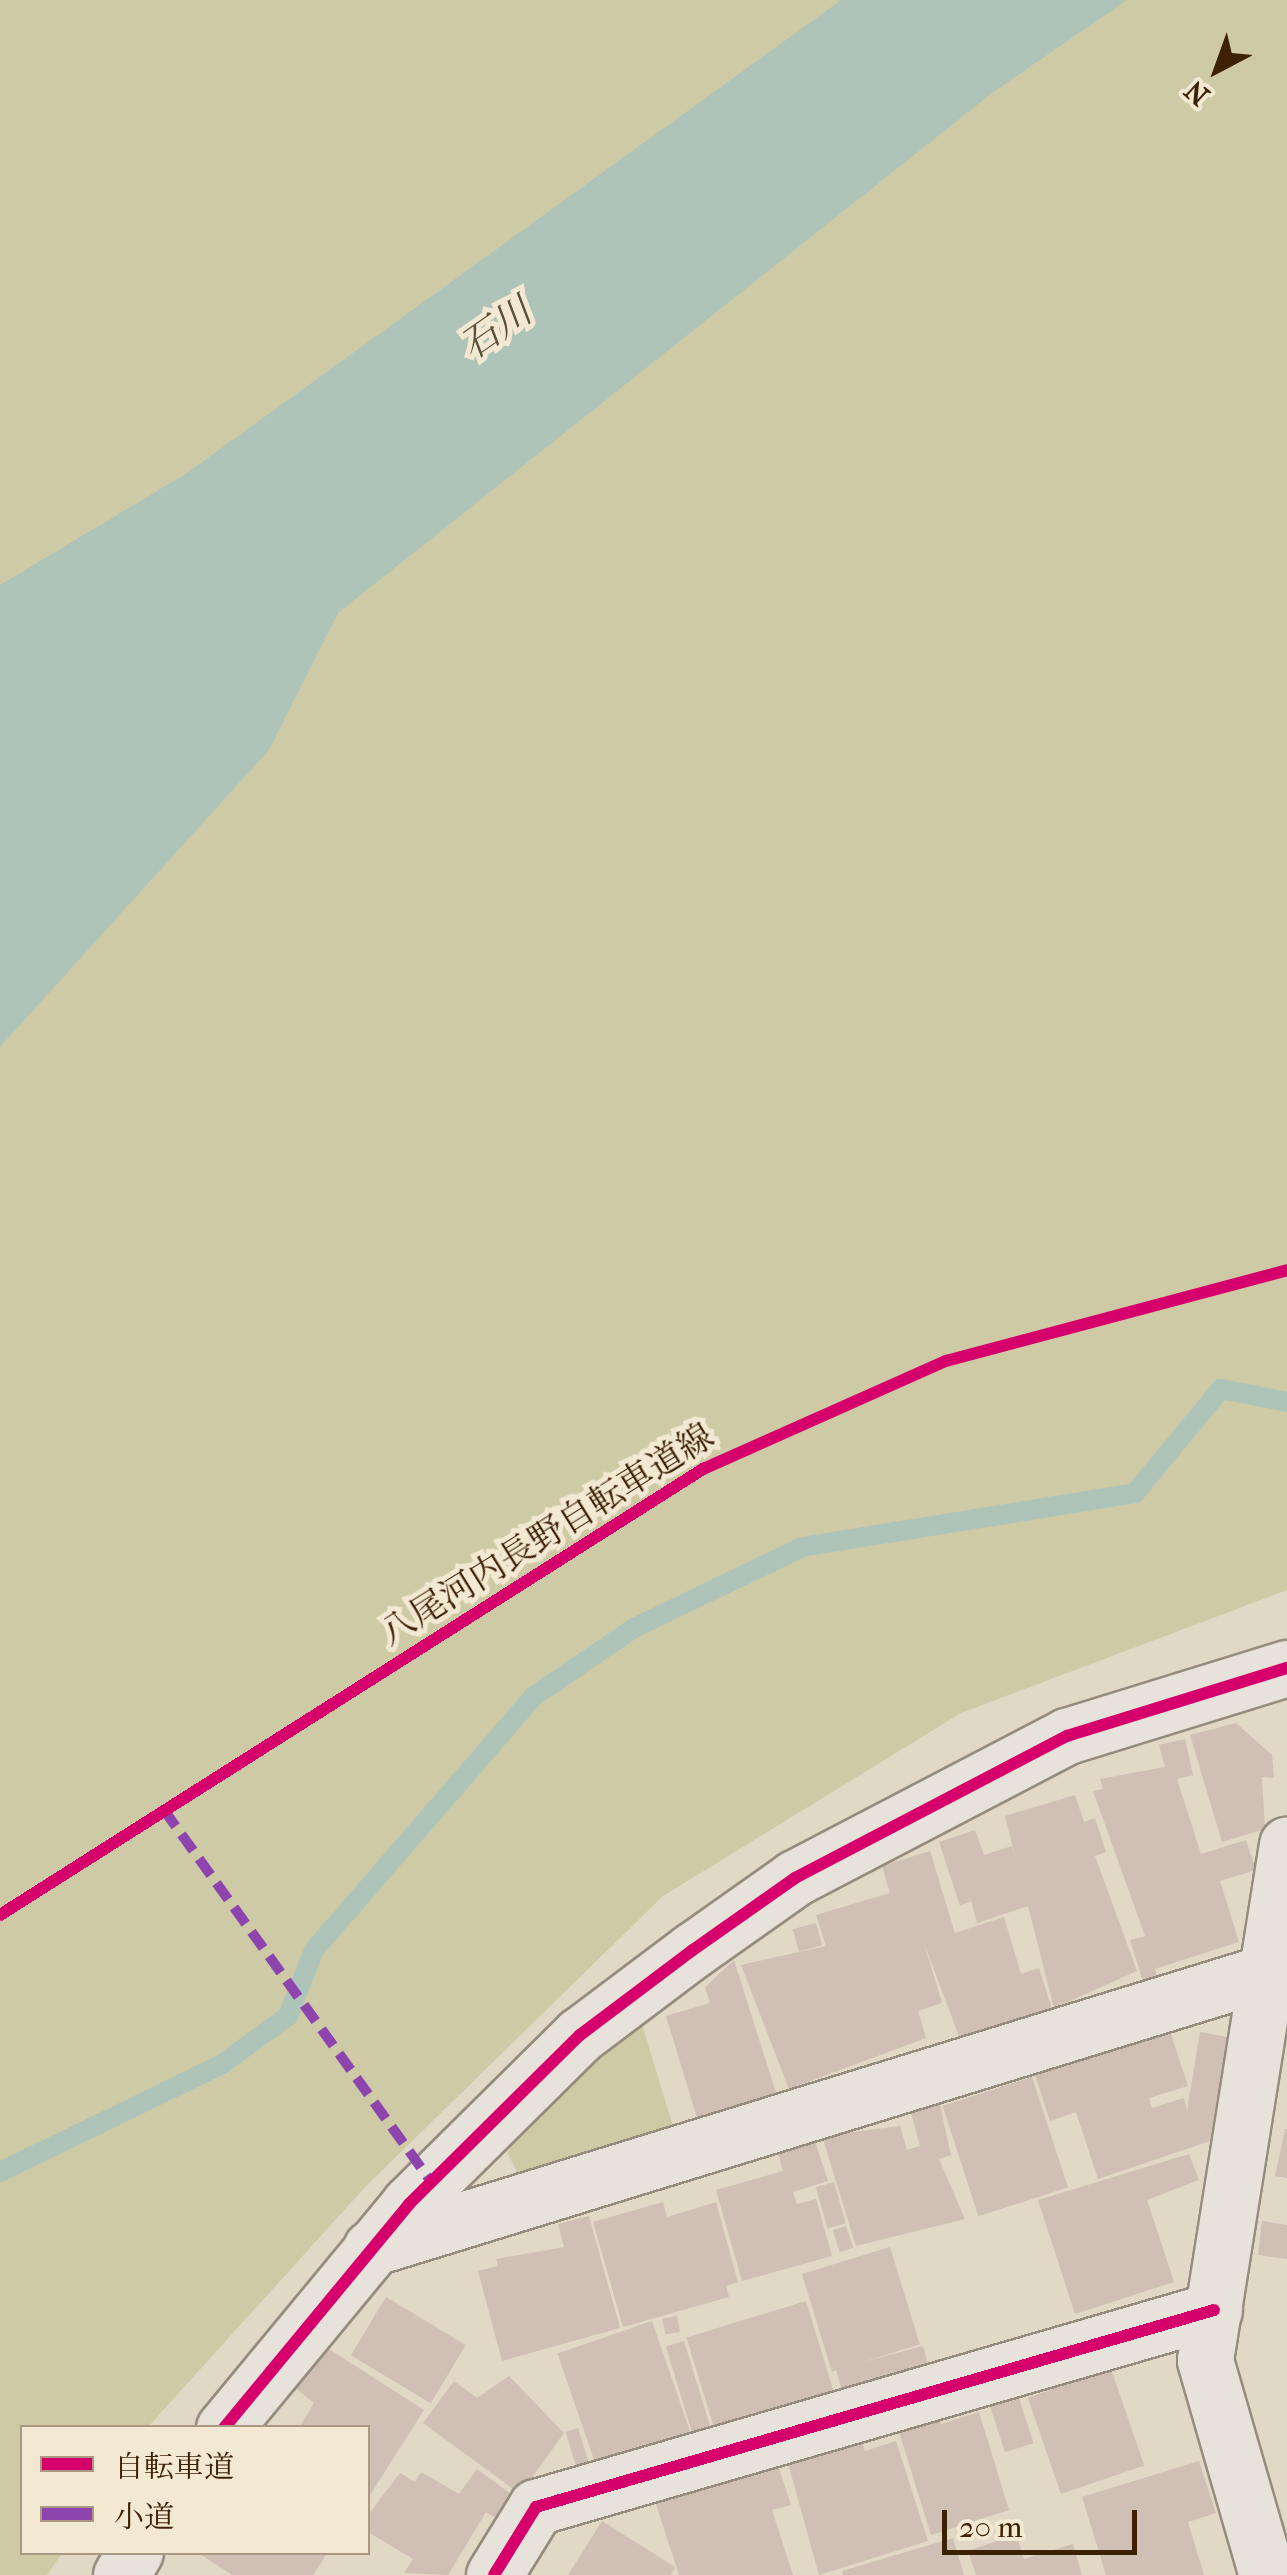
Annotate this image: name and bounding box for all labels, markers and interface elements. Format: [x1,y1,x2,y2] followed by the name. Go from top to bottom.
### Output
[1167,20,1267,120] north arrow
[1178,74,1216,112] text: N
[452,289,540,369] water label: 石川
[373,1415,721,1655] street label: 八尾河内長野自転車道線
[20,2425,370,2555] legend
[114,2450,234,2485] text: 自転車道
[947,2490,1142,2552] scale bar
[114,2500,174,2535] text: 小道
[959,2510,1022,2545] text: 20 m

